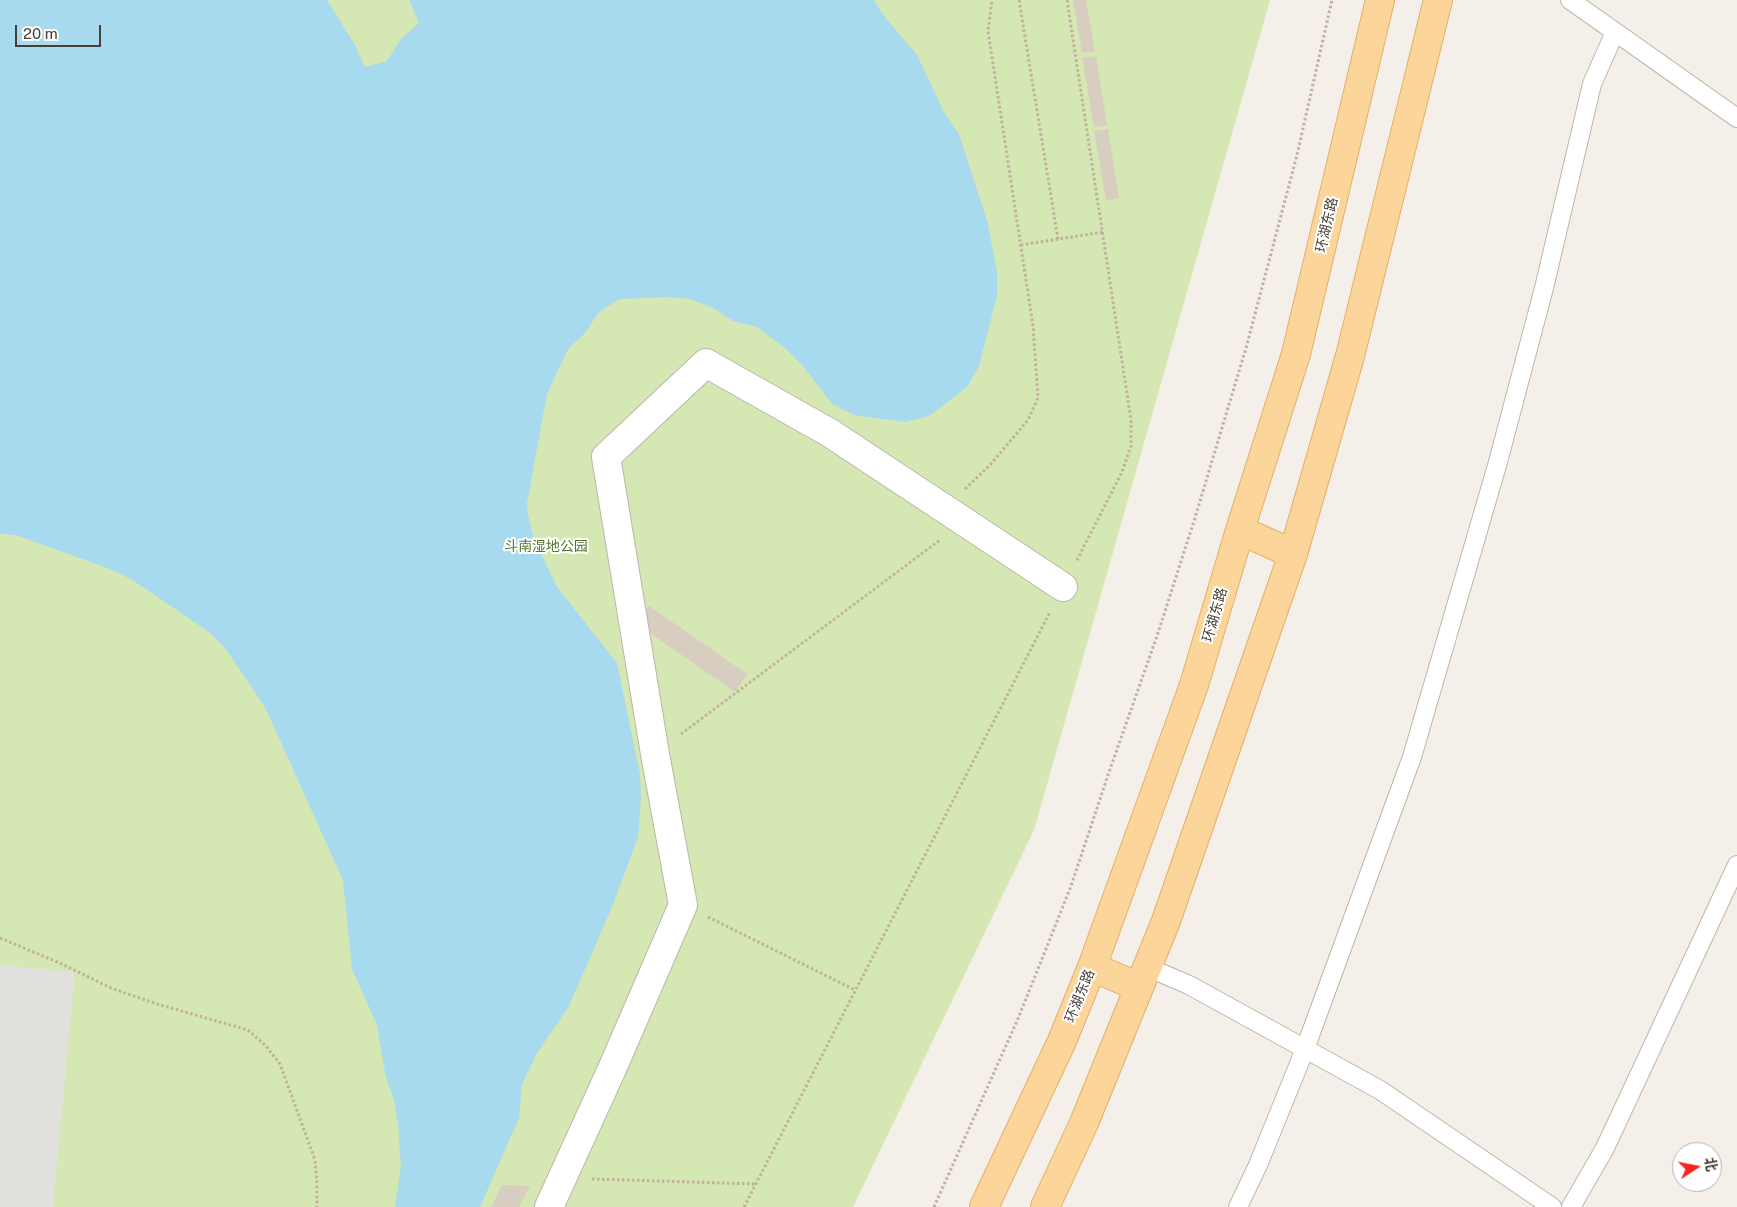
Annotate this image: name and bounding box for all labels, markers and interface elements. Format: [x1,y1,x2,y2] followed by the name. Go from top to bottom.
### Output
[18,15,104,47] scale bar
[23,25,58,42] text: 20 m
[1313,196,1341,254] street label: 环湖东路
[504,539,588,555] park label: 斗南湿地公园
[1199,586,1231,644] street label: 环湖东路
[1062,967,1098,1025] street label: 环湖东路
[1672,1142,1722,1192] north arrow
[1702,1156,1720,1173] text: 北

